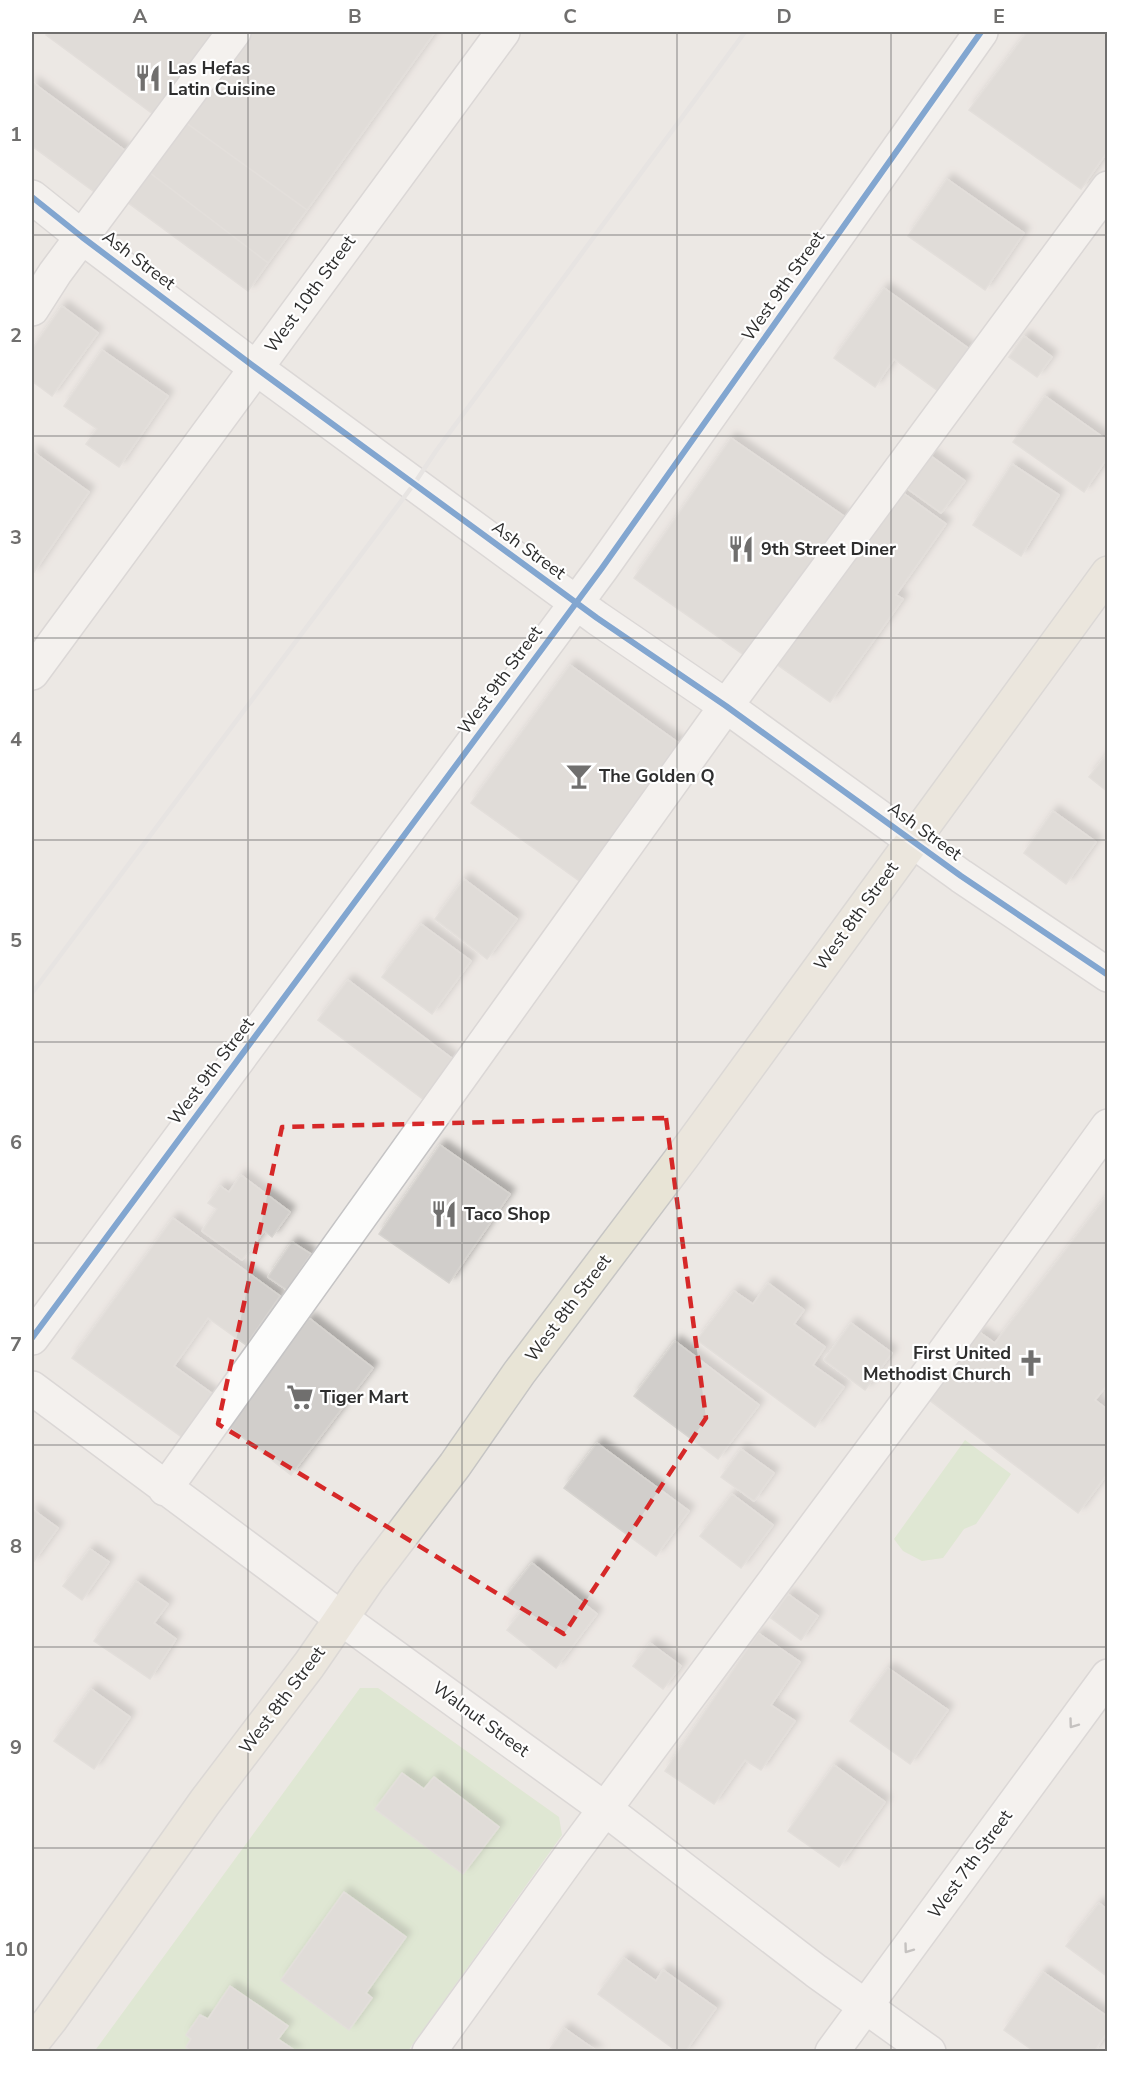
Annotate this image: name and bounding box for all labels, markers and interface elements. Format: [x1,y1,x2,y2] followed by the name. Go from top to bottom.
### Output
[133,3,148,30] text: A
[348,3,362,30] text: B
[563,3,577,30] text: C
[776,3,792,30] text: D
[993,3,1005,30] text: E
[168,56,276,101] place label: Las Hefas Latin Cuisine
[133,63,163,93] restaurant icon: Las Hefas Latin Cuisine
[10,121,22,148] text: 1
[98,225,181,296] street label: Ash Street
[736,226,830,346] street label: West 9th Street
[259,230,361,358] street label: West 10th Street
[10,322,22,349] text: 2
[487,515,571,585] street label: Ash Street
[10,524,22,551] text: 3
[726,534,756,564] restaurant icon: 9th Street Diner
[761,537,896,561] place label: 9th Street Diner
[452,620,548,739] street label: West 9th Street
[10,726,22,753] text: 4
[564,761,594,791] bar icon: The Golden Q
[599,764,715,788] place label: The Golden Q
[883,796,967,866] street label: Ash Street
[808,856,904,975] street label: West 8th Street
[10,927,22,954] text: 5
[163,1012,260,1130] street label: West 9th Street
[10,1129,22,1156] text: 6
[429,1199,459,1229] restaurant icon: Taco Shop
[464,1202,550,1226] place label: Taco Shop
[520,1249,617,1367] street label: West 8th Street
[10,1331,22,1358] text: 7
[863,1341,1011,1386] place label: First United Methodist Church
[1016,1348,1046,1378] church icon: First United Methodist Church
[285,1382,315,1412] supermarket icon: Tiger Mart
[320,1385,408,1409] place label: Tiger Mart
[10,1533,22,1560] text: 8
[234,1641,331,1759] street label: West 8th Street
[428,1676,535,1763] street label: Walnut Street
[1069,1717,1080,1728] one-way arrow
[10,1734,22,1761] text: 9
[922,1804,1018,1923] street label: West 7th Street
[4,1936,28,1963] text: 10
[904,1942,915,1953] one-way arrow

